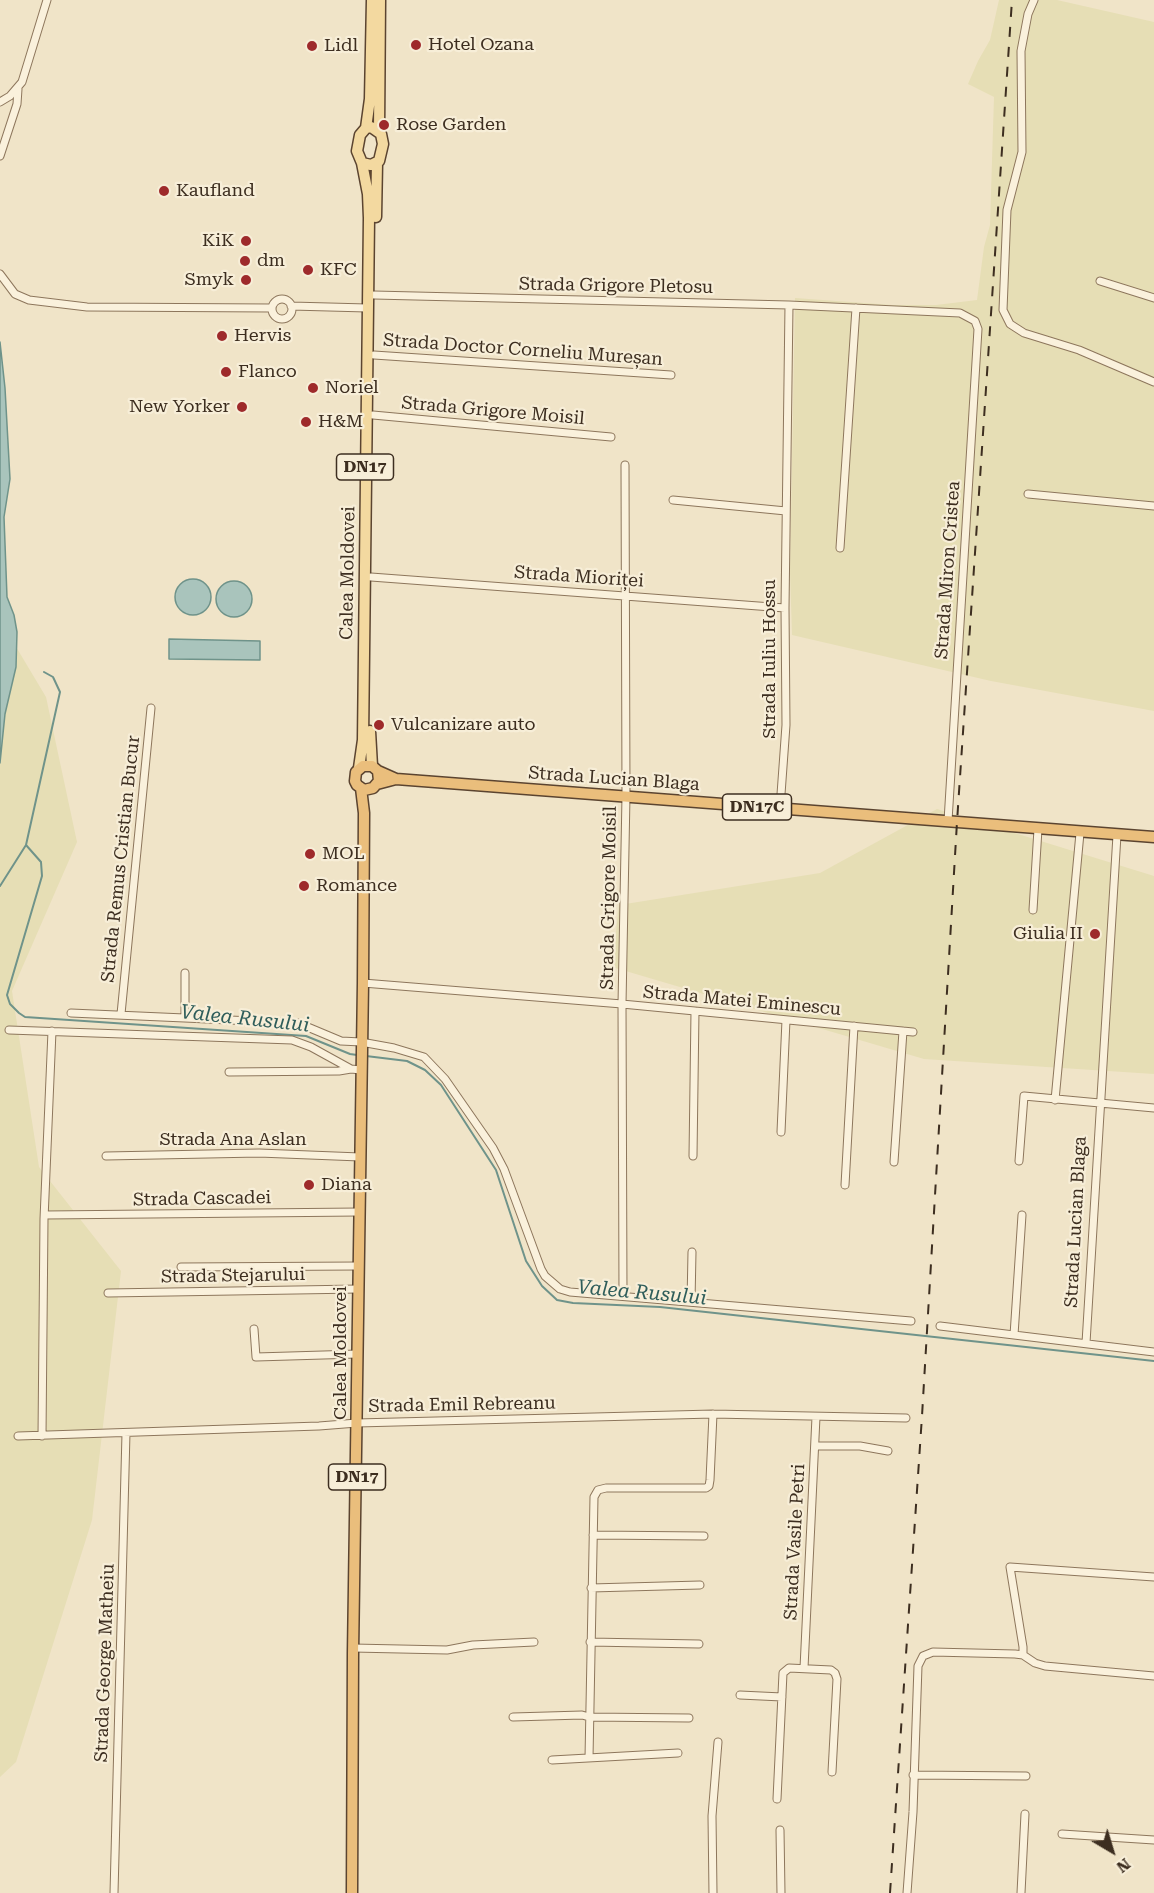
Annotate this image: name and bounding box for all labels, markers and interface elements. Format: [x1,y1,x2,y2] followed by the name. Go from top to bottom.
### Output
[428,34,534,56] place label: Hotel Ozana
[324,35,358,57] place label: Lidl
[409,38,423,52] marker: Hotel Ozana
[305,39,319,53] marker: Lidl
[396,114,506,136] place label: Rose Garden
[377,118,391,132] marker: Rose Garden
[176,180,255,202] place label: Kaufland
[157,184,171,198] marker: Kaufland
[202,230,234,252] place label: KiK
[239,234,253,248] marker: KiK
[257,250,285,272] place label: dm
[238,254,252,268] marker: dm
[320,259,357,281] place label: KFC
[301,263,315,277] marker: KFC
[185,269,234,291] place label: Smyk
[239,273,253,287] marker: Smyk
[519,274,713,298] street label: Strada Grigore Pletosu
[234,325,291,347] place label: Hervis
[215,329,229,343] marker: Hervis
[382,329,664,371] street label: Strada Doctor Corneliu Mureșan
[238,361,297,383] place label: Flanco
[219,365,233,379] marker: Flanco
[325,377,379,399] place label: Noriel
[306,381,320,395] marker: Noriel
[400,392,586,430] street label: Strada Grigore Moisil
[129,396,230,418] place label: New Yorker
[235,400,249,414] marker: New Yorker
[318,411,363,433] place label: H&M
[299,415,313,429] marker: H&M
[336,454,394,480] road number: DN17
[931,480,965,660] street label: Strada Miron Cristea
[336,506,360,640] street label: Calea Moldovei
[513,562,645,592] street label: Strada Mioriței
[759,579,781,739] street label: Strada Iuliu Hossu
[391,714,535,736] place label: Vulcanizare auto
[372,718,386,732] marker: Vulcanizare auto
[97,734,145,984] street label: Strada Remus Cristian Bucur
[528,762,700,796] street label: Strada Lucian Blaga
[722,794,792,820] road number: DN17C
[597,806,621,990] street label: Strada Grigore Moisil
[322,843,365,865] place label: MOL
[303,847,317,861] marker: MOL
[316,875,397,897] place label: Romance
[297,879,311,893] marker: Romance
[1013,923,1083,945] place label: Giulia II
[1088,927,1102,941] marker: Giulia II
[642,982,842,1020] street label: Strada Matei Eminescu
[179,1000,311,1038] water label: Valea Rusului
[159,1129,307,1151] street label: Strada Ana Aslan
[1061,1136,1091,1308] street label: Strada Lucian Blaga
[321,1174,372,1196] place label: Diana
[302,1178,316,1192] marker: Diana
[133,1187,271,1211] street label: Strada Cascadei
[161,1264,305,1288] street label: Strada Stejarului
[576,1275,708,1311] water label: Valea Rusului
[330,1286,352,1420] street label: Calea Moldovei
[368,1393,556,1417] street label: Strada Emil Rebreanu
[780,1463,810,1621] street label: Strada Vasile Petri
[328,1464,386,1490] road number: DN17
[91,1563,119,1763] street label: Strada George Matheiu
[1082,1821,1142,1881] north arrow
[1113,1854,1134,1877] text: N

